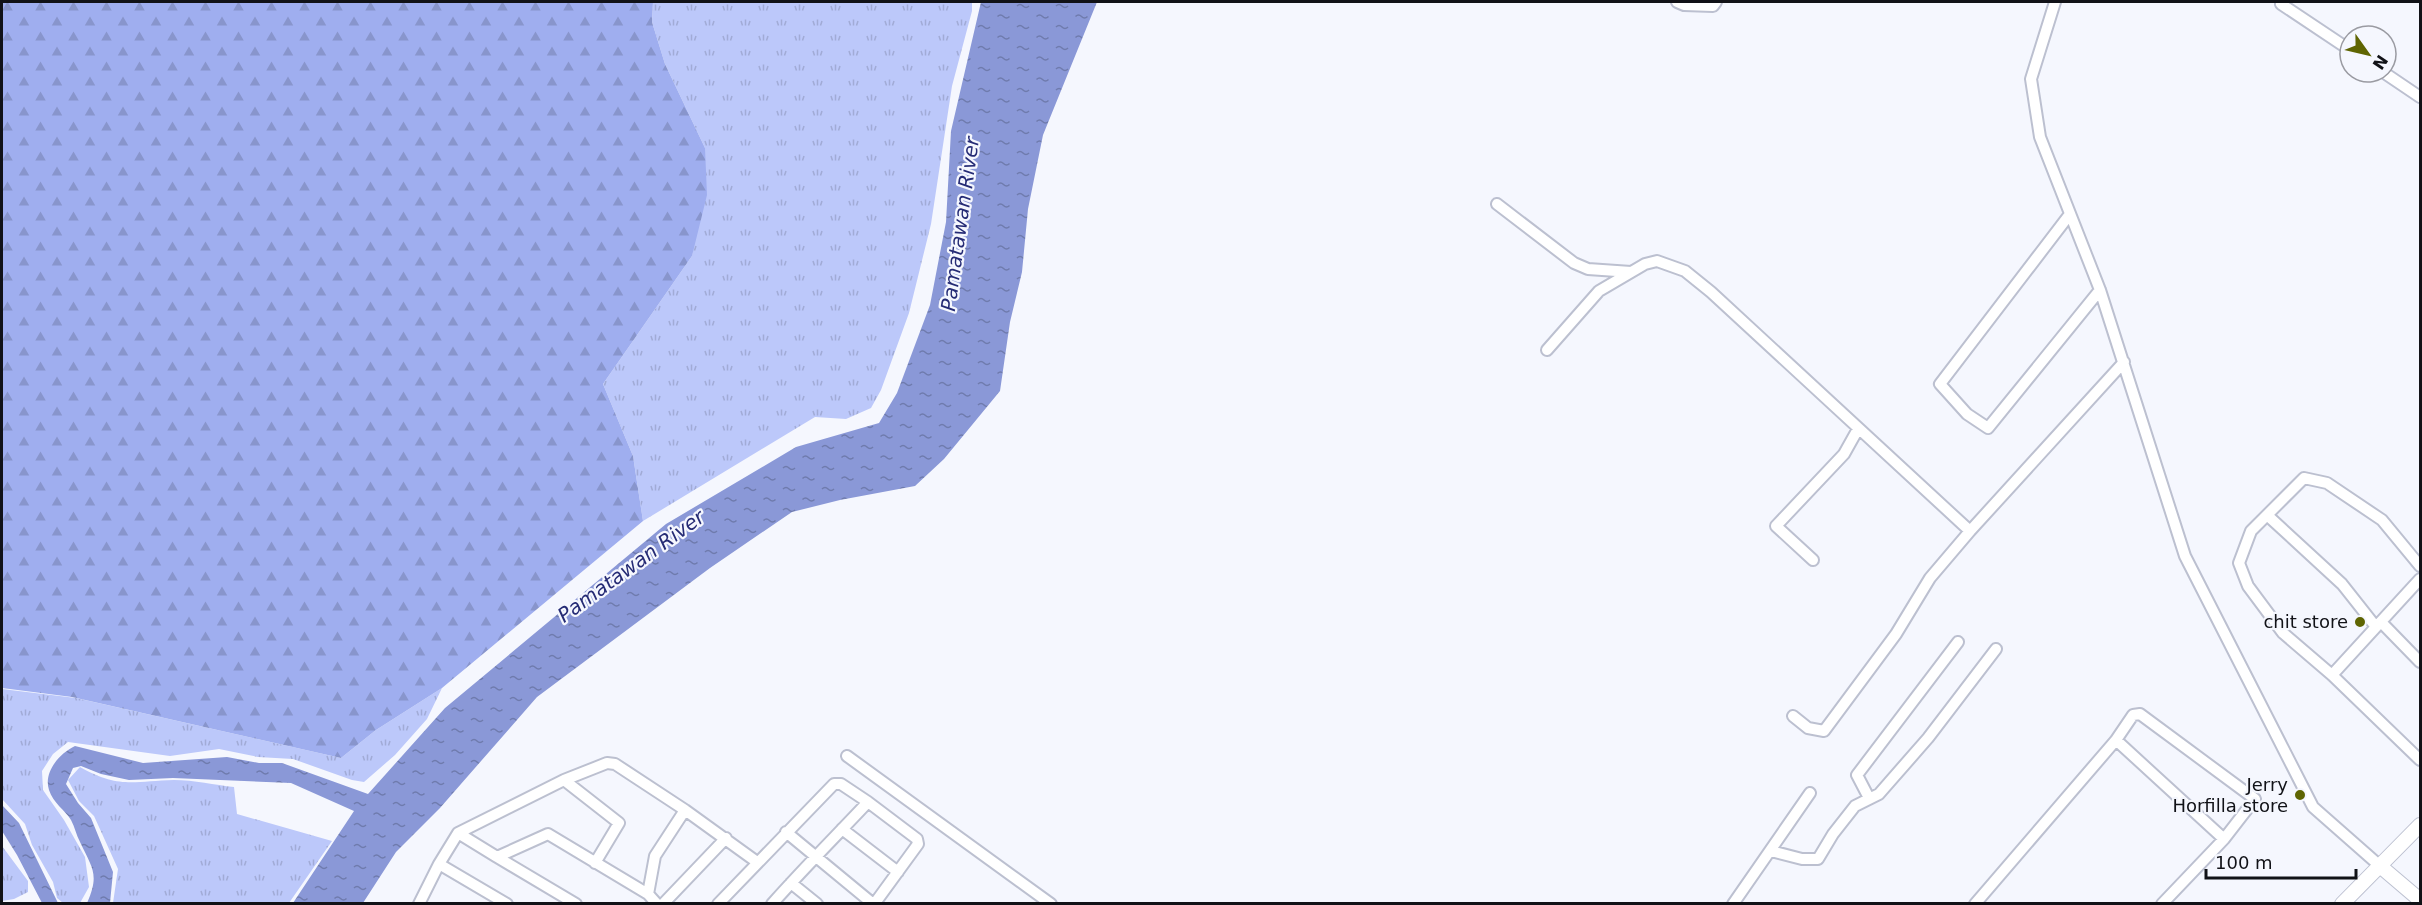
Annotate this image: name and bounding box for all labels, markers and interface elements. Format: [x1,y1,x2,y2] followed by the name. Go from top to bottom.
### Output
[2338,24,2398,84] north arrow
[2368,51,2392,73] text: N
[936,134,984,313] water label: Pamatawan River
[553,504,711,627] water label: Pamatawan River
[2263,611,2348,632] place label: chit store
[2353,615,2367,629] marker: chit store
[2172,774,2288,816] place label: Jerry Horfilla store
[2293,788,2307,802] marker: Jerry Horfilla store
[2206,842,2356,880] scale bar
[2215,852,2273,873] text: 100 m

